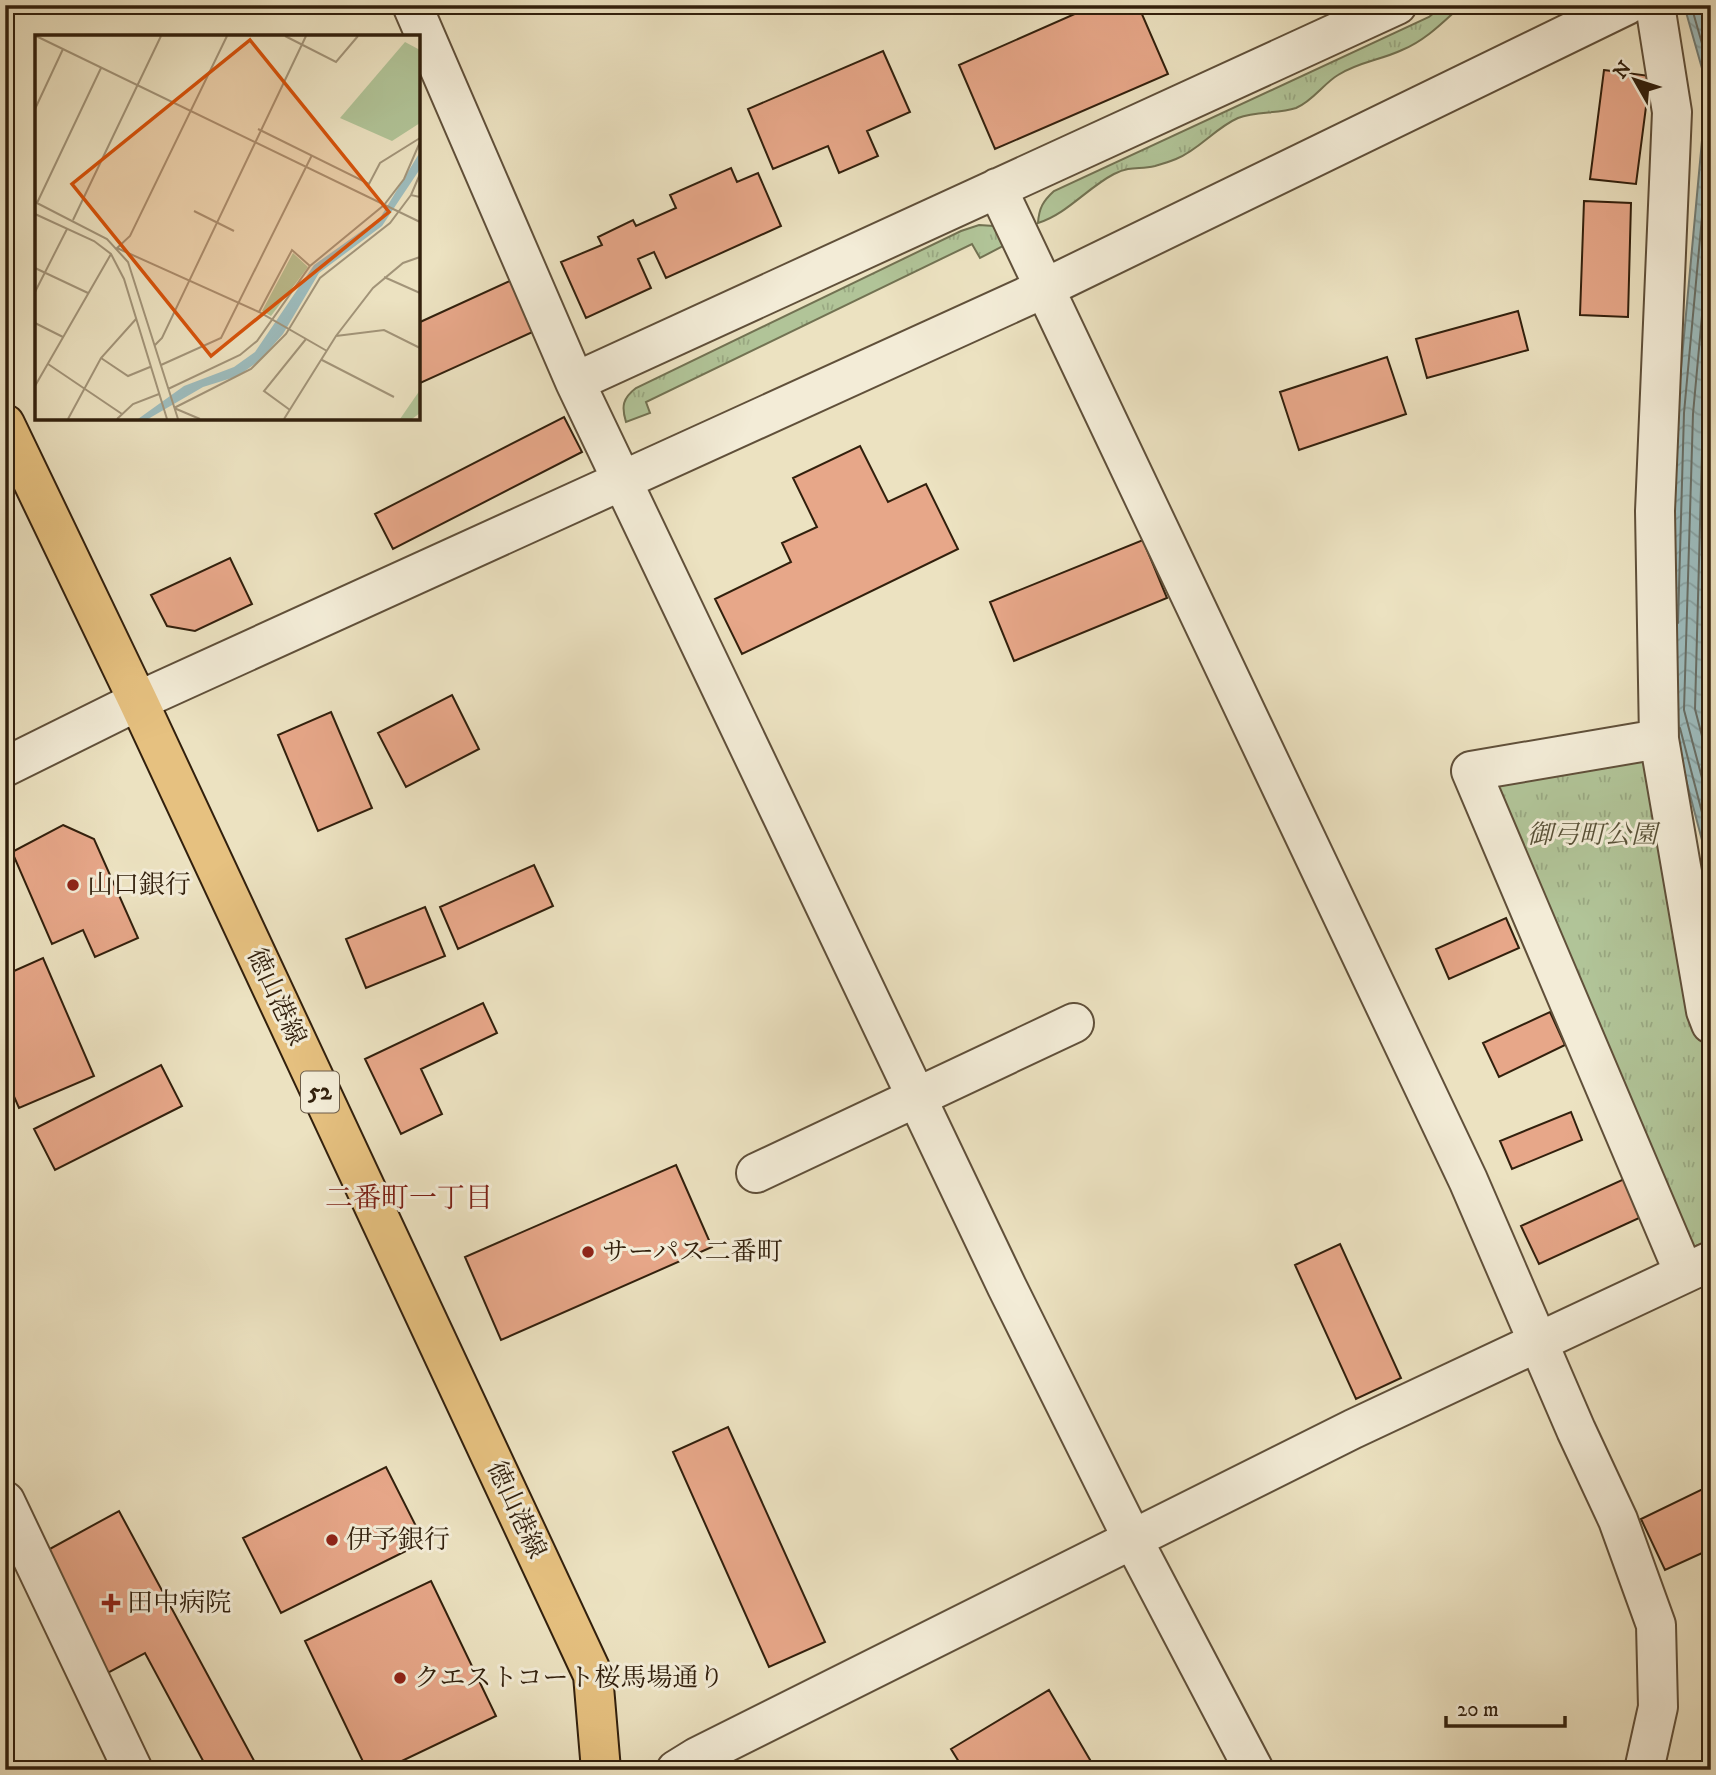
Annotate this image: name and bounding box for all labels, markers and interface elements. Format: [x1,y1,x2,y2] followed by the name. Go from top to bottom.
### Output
[35,35,420,420] inset map
[1600,46,1670,116] north arrow
[1609,57,1637,84] text: N
[1527,819,1661,852] park label: 御弓町公園
[87,869,191,902] place label: 山口銀行
[65,877,81,893] marker: 山口銀行
[239,943,313,1051] street label: 徳山港線
[301,1072,339,1112] road number: 52
[325,1181,493,1216] district label: 二番町一丁目
[602,1236,783,1269] place label: サーパス二番町
[580,1244,596,1260] marker: サーパス二番町
[479,1456,553,1564] street label: 徳山港線
[346,1524,450,1557] place label: 伊予銀行
[324,1532,340,1548] marker: 伊予銀行
[127,1587,231,1620] place label: 田中病院
[101,1593,121,1613] marker: 田中病院
[414,1662,724,1695] place label: クエストコート桜馬場通り
[392,1670,408,1686] marker: クエストコート桜馬場通り
[1446,1684,1566,1728] scale bar
[1457,1697,1499,1723] text: 20 m

